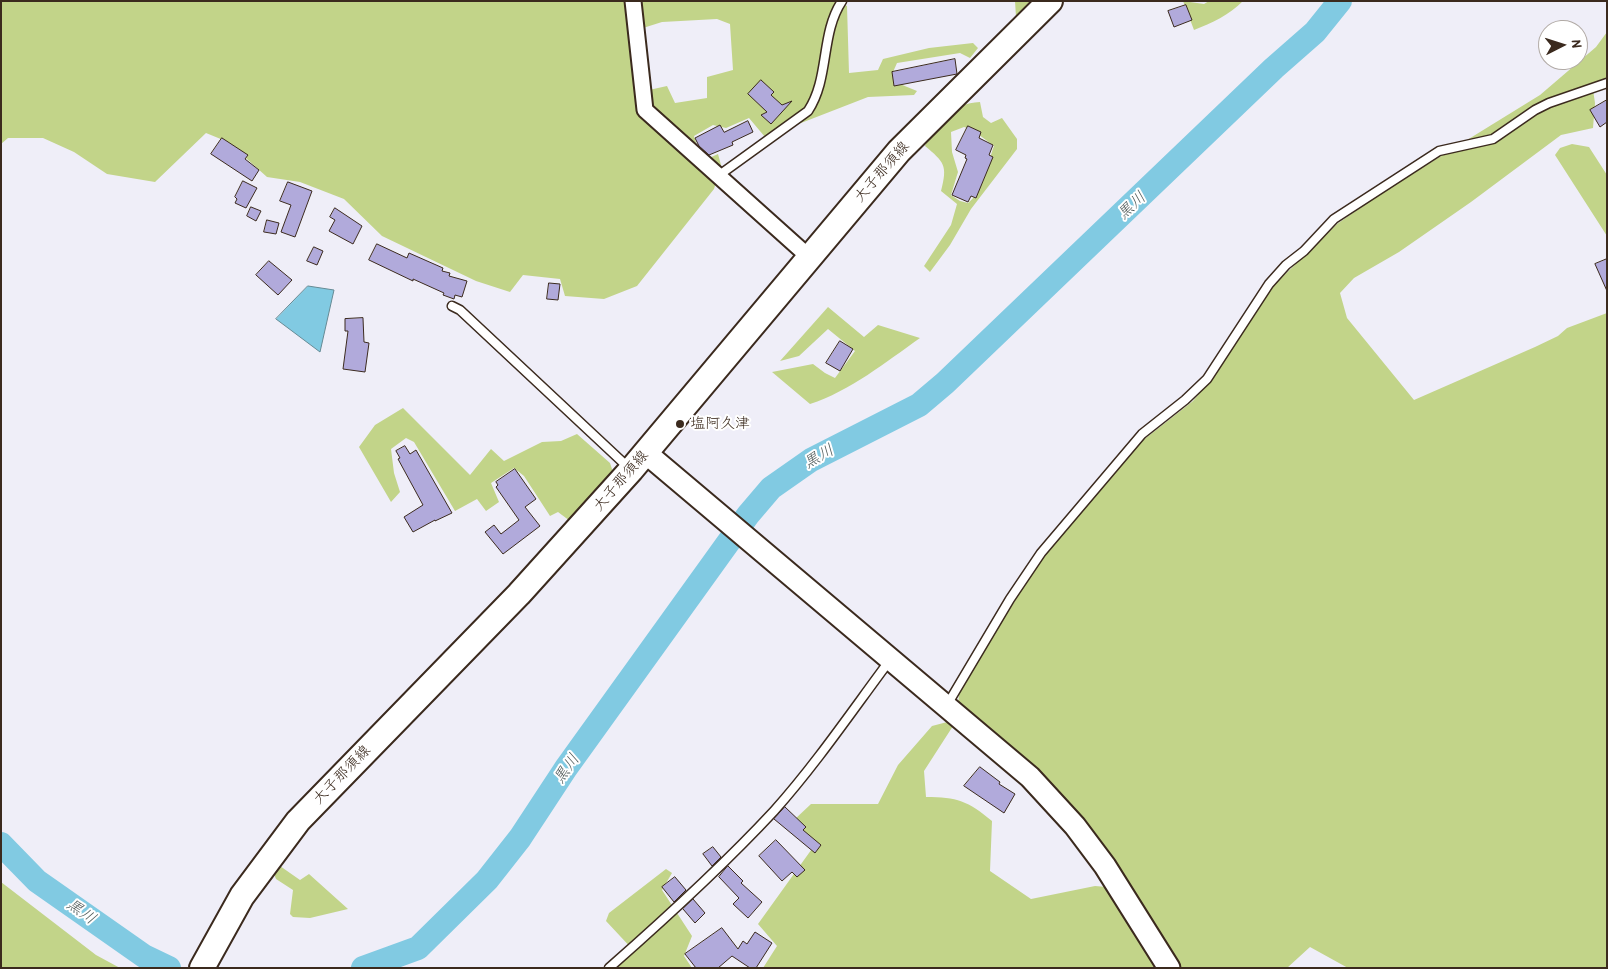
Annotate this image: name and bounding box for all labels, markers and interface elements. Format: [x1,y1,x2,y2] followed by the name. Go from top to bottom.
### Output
[1538,20,1588,70] north arrow
[1568,39,1587,48] text: N
[851,138,913,206] street label: 大子那須線
[1114,188,1150,224] water label: 黒川
[690,415,750,433] place label: 塩阿久津
[674,418,686,430] marker: 塩阿久津
[800,441,838,473] water label: 黒川
[590,447,652,515] street label: 大子那須線
[309,742,375,808] street label: 大子那須線
[550,750,584,788] water label: 黒川
[62,895,100,929] water label: 黒川

